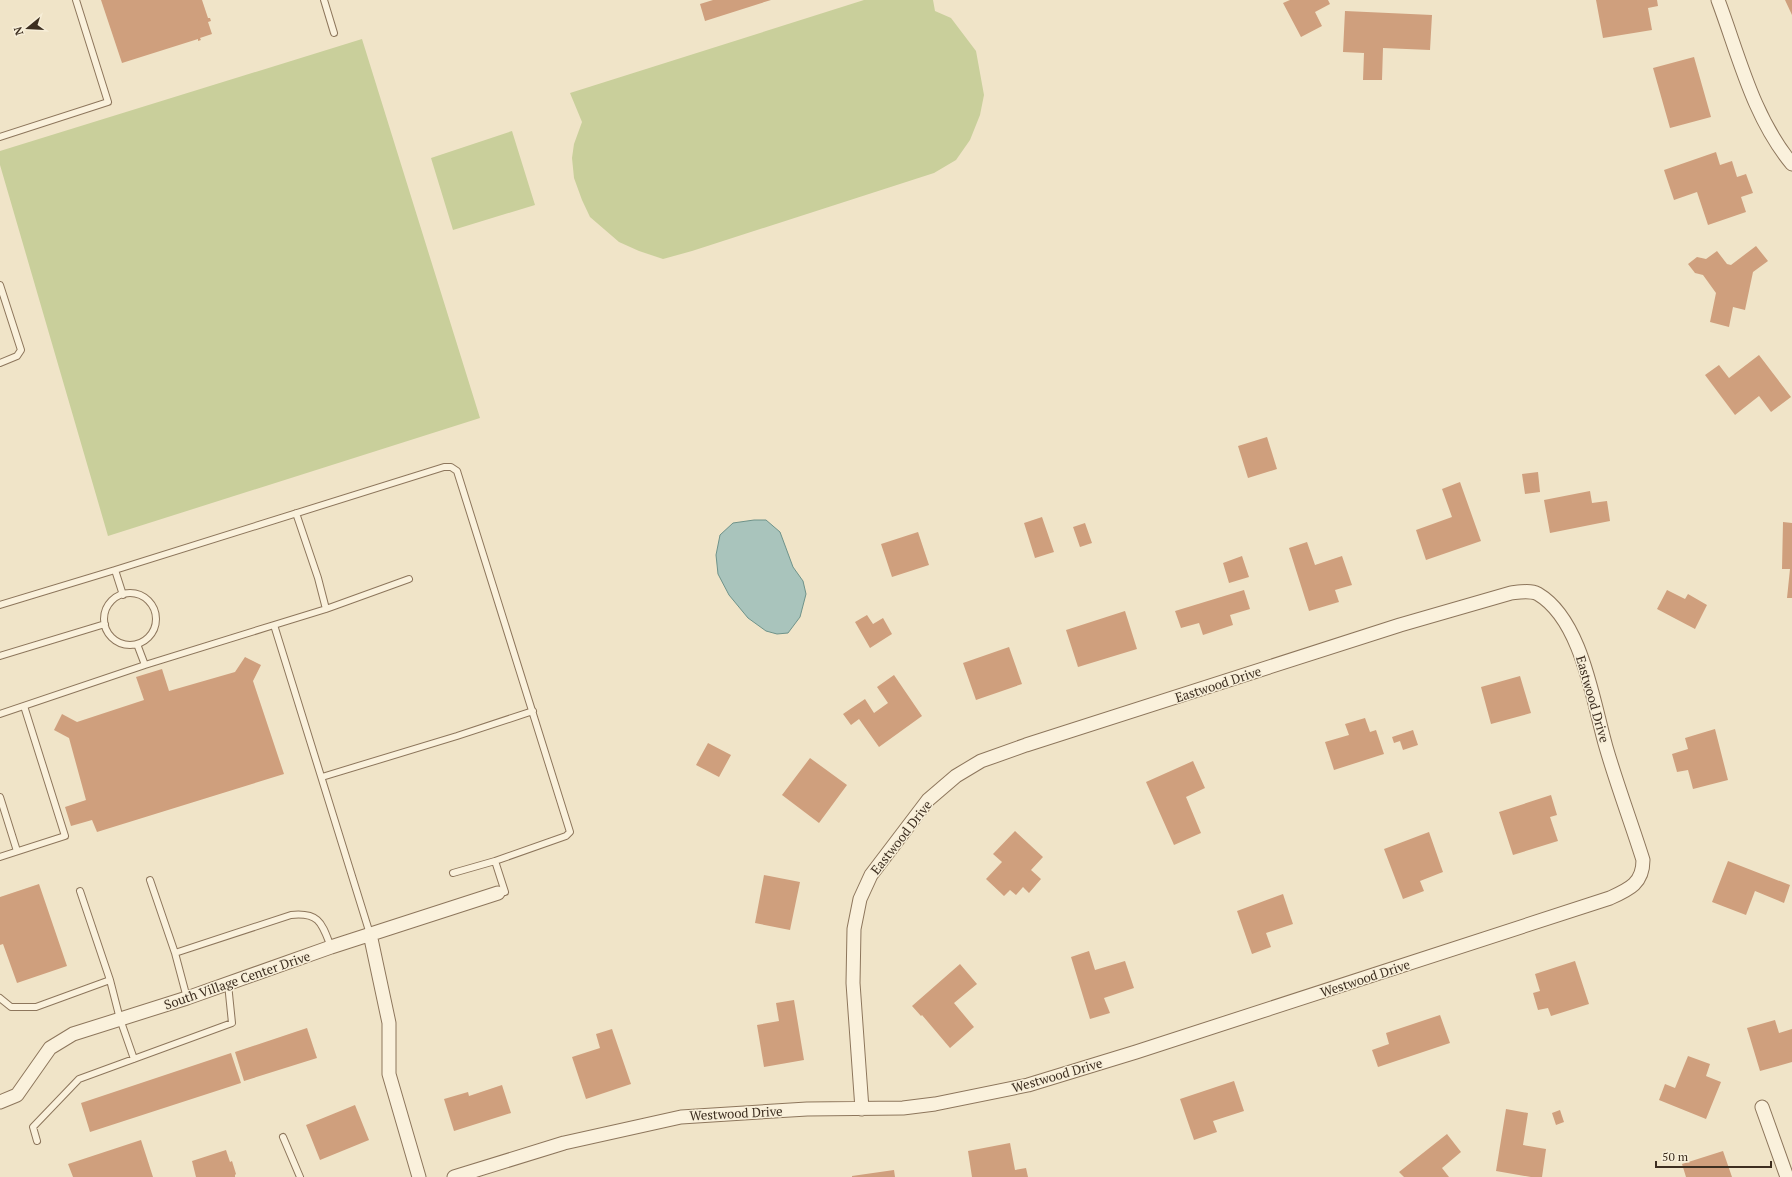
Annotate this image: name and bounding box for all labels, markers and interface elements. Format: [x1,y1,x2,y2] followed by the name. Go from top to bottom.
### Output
[8,8,48,48] north arrow
[10,24,26,37] text: N
[1572,653,1614,745] street label: Eastwood Drive
[1173,662,1263,706] street label: Eastwood Drive
[866,796,936,878] street label: Eastwood Drive
[162,947,312,1013] street label: South Village Center Drive
[1318,955,1412,1001] street label: Westwood Drive
[1010,1053,1104,1097] street label: Westwood Drive
[689,1102,783,1124] street label: Westwood Drive
[1656,1143,1771,1169] scale bar
[1662,1149,1689,1164] text: 50 m

